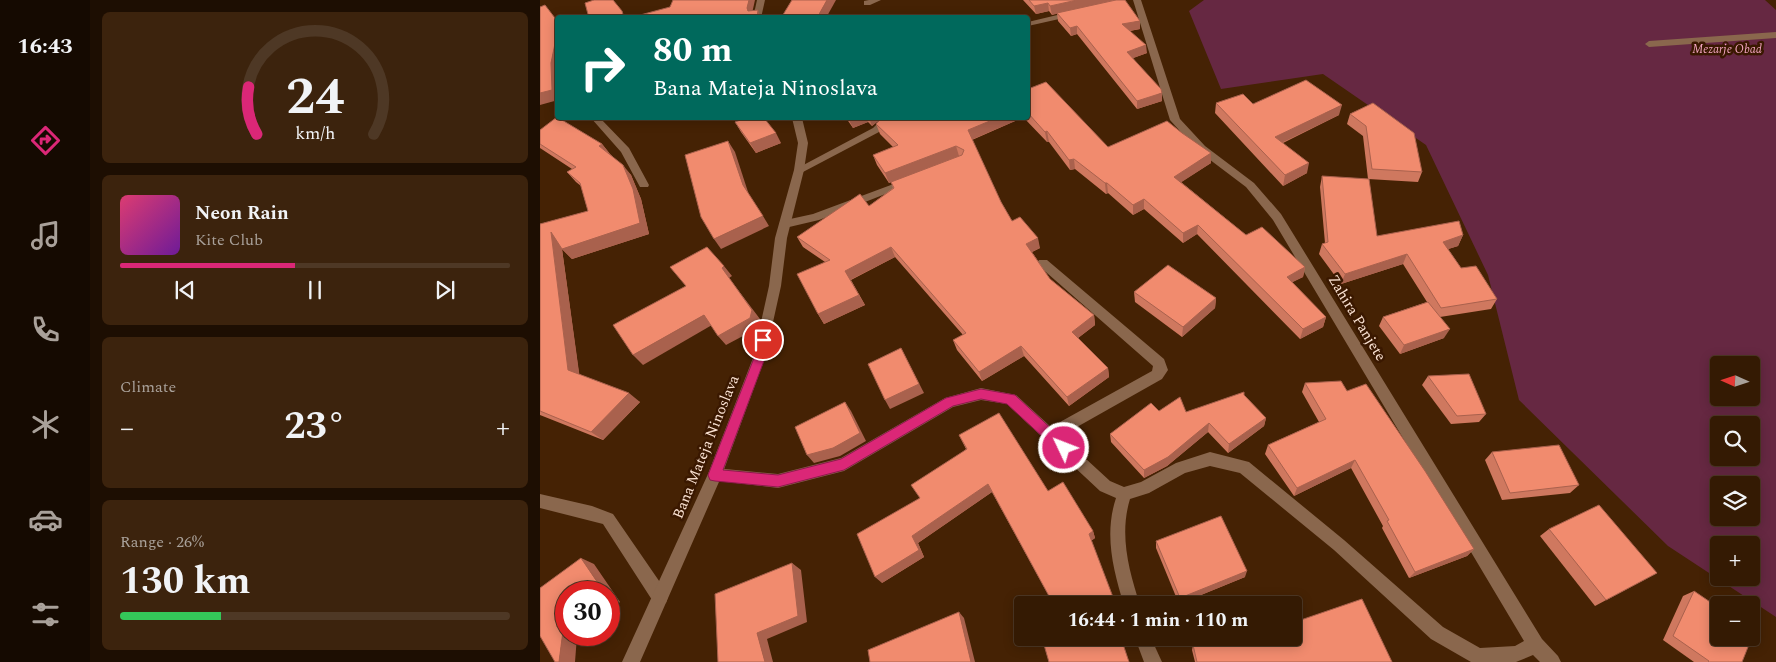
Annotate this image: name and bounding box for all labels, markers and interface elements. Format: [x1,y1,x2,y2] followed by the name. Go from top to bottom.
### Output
[653,24,733,77] text: 80 m
[17,30,73,63] text: 16:43
[570,35,635,100] icon: right
[1692,40,1762,59] park label: Mezarje Obad
[286,58,344,137] text: 24
[653,72,878,105] text: Bana Mateja Ninoslava
[295,120,335,147] text: km/h
[28,123,63,158] icon: directions
[195,199,289,228] text: Neon Rain
[28,218,63,253] icon: music
[195,228,263,252] text: Kite Club
[1322,270,1392,366] street label: Zahira Panjete
[171,276,199,304] icon: previous
[301,276,329,304] icon: pause
[431,276,459,304] icon: next
[28,312,63,347] icon: phone
[742,319,784,361] pin
[749,326,777,354] icon: arrive
[1710,356,1760,406] north arrow
[1710,356,1760,646] map controls
[667,371,746,522] street label: Bana Mateja Ninoslava
[120,375,176,399] text: Climate
[284,398,346,456] text: 23°
[28,407,63,442] icon: climate
[120,407,134,450] text: −
[496,407,510,450] text: +
[1710,416,1760,466] button: search
[1037,421,1089,473] position arrow
[1710,476,1760,526] button: layers
[28,502,63,537] icon: car
[120,530,204,554] text: Range · 26%
[1710,536,1760,586] button: +
[120,553,251,611] text: 130 km
[555,581,620,646] speed limit sign: 30
[1710,596,1760,646] button: −
[28,597,63,632] icon: filters
[1068,606,1248,635] text: 16:44 · 1 min · 110 m

